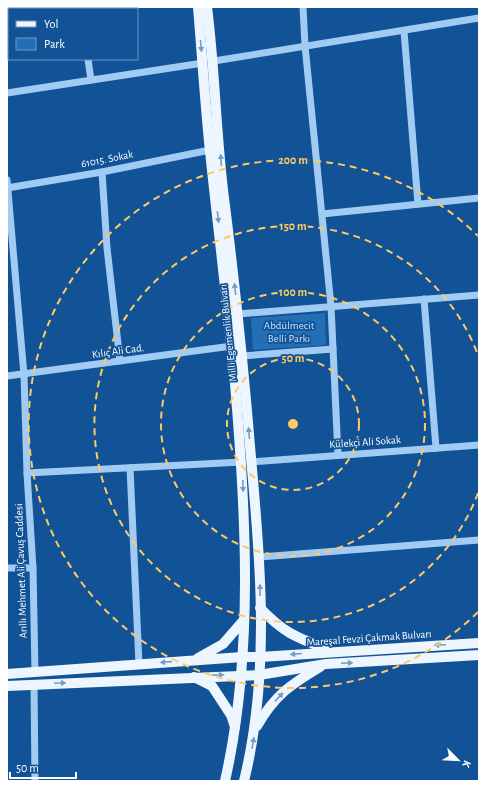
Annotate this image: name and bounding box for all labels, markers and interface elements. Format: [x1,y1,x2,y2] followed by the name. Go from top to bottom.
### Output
[8,8,138,60] legend
[44,18,58,30] text: Yol
[44,38,65,50] text: Park
[198,40,205,52] one-way arrow
[80,149,134,169] street label: 61015. Sokak
[217,154,224,166] one-way arrow
[278,154,308,166] text: 200 m
[214,211,221,223] one-way arrow
[279,220,307,232] text: 150 m
[232,283,239,295] one-way arrow
[217,284,239,382] street label: Milli Egemenlik Bulvarı
[279,286,307,298] text: 100 m
[264,320,315,344] park label: Abdülmecit Belli Parkı
[91,342,145,360] street label: Kılıç Ali Cad.
[282,352,305,364] text: 50 m
[286,417,300,431] centre of rings
[246,427,253,439] one-way arrow
[329,434,401,450] street label: Külekçi Ali Sokak
[240,480,246,493] one-way arrow
[13,503,29,639] street label: Arıllı Mehmet Ali Çavuş Caddesi
[257,583,263,596] one-way arrow
[306,628,432,648] street label: Mareşal Fevzi Çakmak Bulvarı
[434,642,446,649] one-way arrow
[290,651,302,658] one-way arrow
[160,659,172,666] one-way arrow
[341,659,353,666] one-way arrow
[212,672,224,679] one-way arrow
[54,680,67,686] one-way arrow
[274,692,283,701] one-way arrow
[250,737,256,749] one-way arrow
[438,740,478,780] north arrow
[10,754,76,780] scale bar
[460,759,473,770] text: K
[16,762,39,774] text: 50 m

